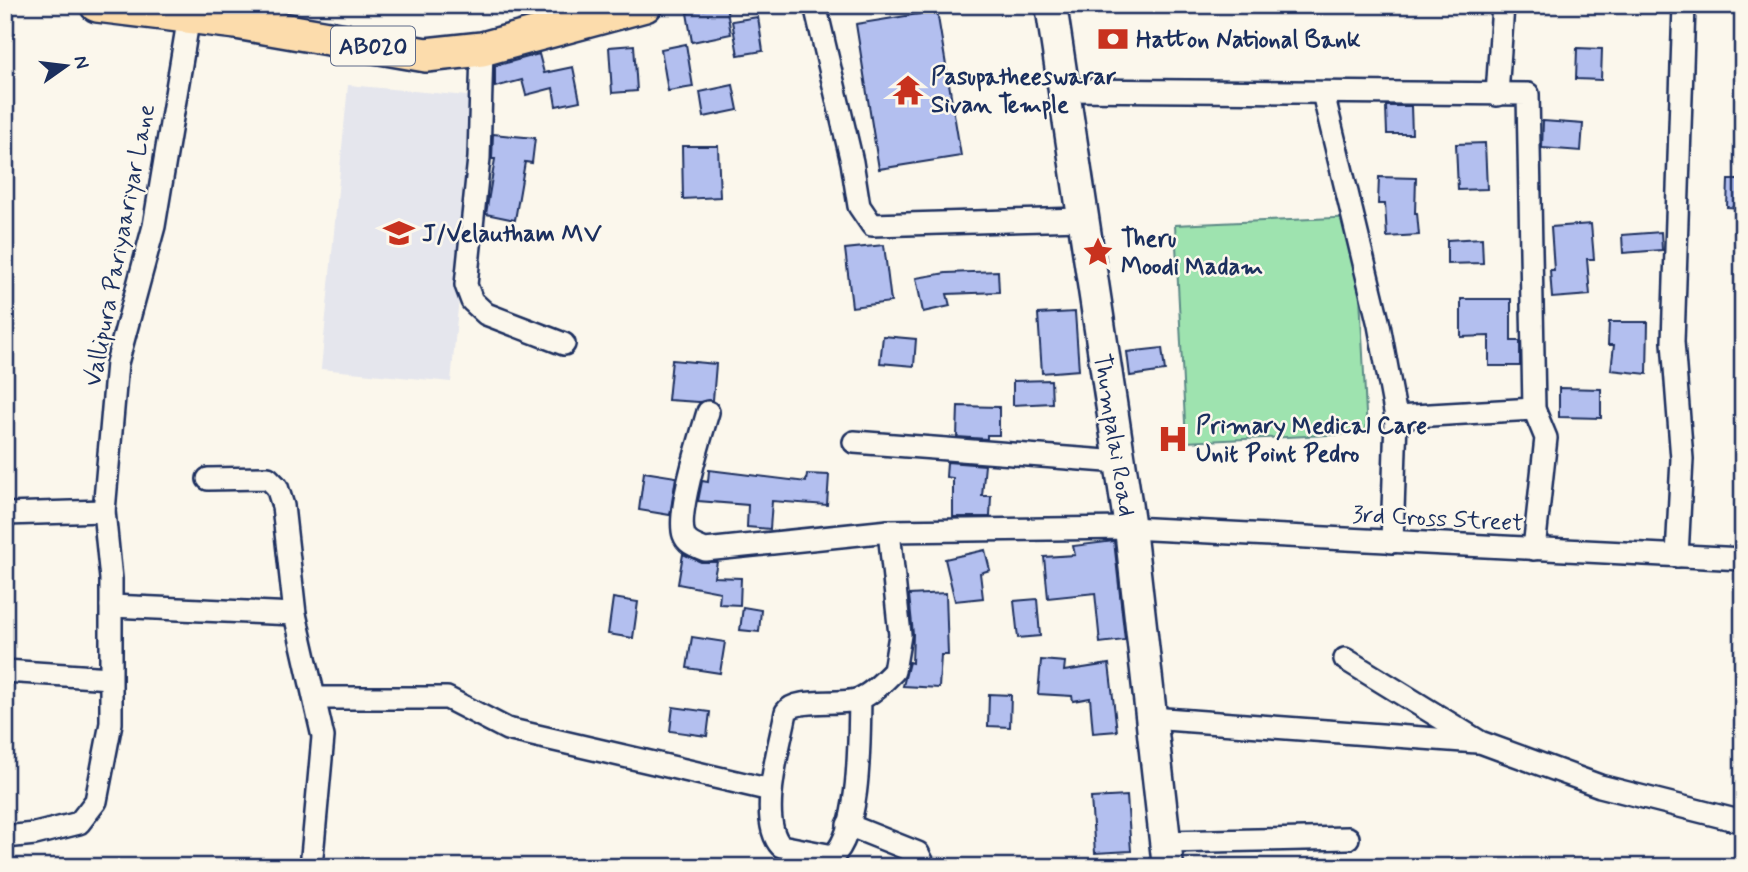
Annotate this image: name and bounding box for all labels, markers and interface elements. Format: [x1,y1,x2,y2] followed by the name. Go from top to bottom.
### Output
[1096,22,1130,56] bank icon: Hatton National Bank
[1136,25,1361,56] place label: Hatton National Bank
[331,26,415,66] road number: AB020
[32,32,102,102] north arrow
[67,53,95,71] text: N
[931,62,1116,121] place label: Pasupatheeswarar Sivan Temple
[891,73,925,107] temple icon: Pasupatheeswarar Sivan Temple
[78,101,163,389] street label: Vallipura Pariyaariyar Lane
[382,216,416,250] school or university icon: J/Velautham MV
[422,219,602,250] place label: J/Velautham MV
[1121,224,1263,283] place label: Theru Moodi Madam
[1081,235,1115,269] place icon: Theru Moodi Madam
[1085,352,1142,519] street label: Thumpalai Road
[1196,411,1427,470] place label: Primary Medical Care Unit Point Pedro
[1156,422,1190,456] hospital icon: Primary Medical Care Unit Point Pedro
[1352,500,1524,539] street label: 3rd Cross Street

